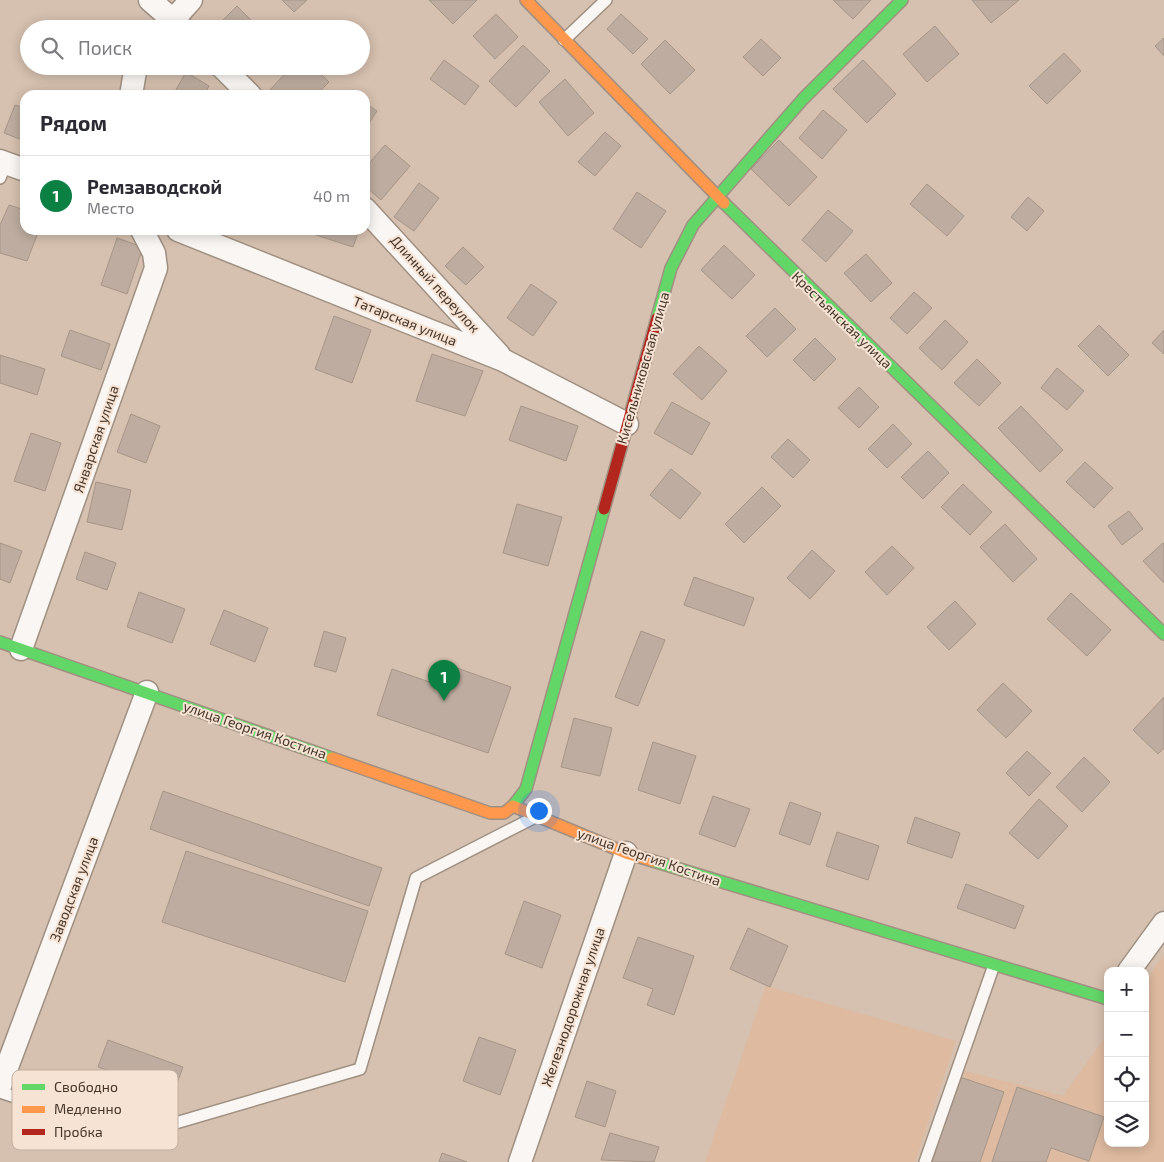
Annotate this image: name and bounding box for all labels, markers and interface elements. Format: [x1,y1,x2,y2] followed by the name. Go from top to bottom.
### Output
[20,20,370,75] search box
[38,34,66,62] icon: search
[78,36,132,59] text: Поиск
[40,110,107,135] text: Рядом
[87,175,222,198] text: Ремзаводской
[53,186,59,205] text: 1
[313,186,350,205] text: 40 m
[87,198,134,217] text: Место
[387,231,484,336] street label: Длинный переулок
[789,267,896,372] street label: Крестьянская улица
[613,290,672,446] street label: Кисельниковская улица
[351,292,460,349] street label: Татарская улица
[69,383,122,495] street label: Январская улица
[428,660,460,701] pin: 1
[181,697,329,762] street label: улица Георгия Костина
[526,798,552,824] your location
[575,824,723,889] street label: улица Георгия Костина
[46,834,101,944] street label: Заводская улица
[537,925,608,1089] street label: Железнодорожная улица
[1104,967,1149,1147] map controls
[1104,967,1149,1012] button: +
[1104,1012,1149,1057] button: −
[1104,1057,1149,1102] button: locate
[12,1070,178,1150] legend
[54,1078,118,1095] text: Свободно
[54,1100,122,1117] text: Медленно
[1104,1102,1149,1147] button: layers
[54,1123,103,1140] text: Пробка

